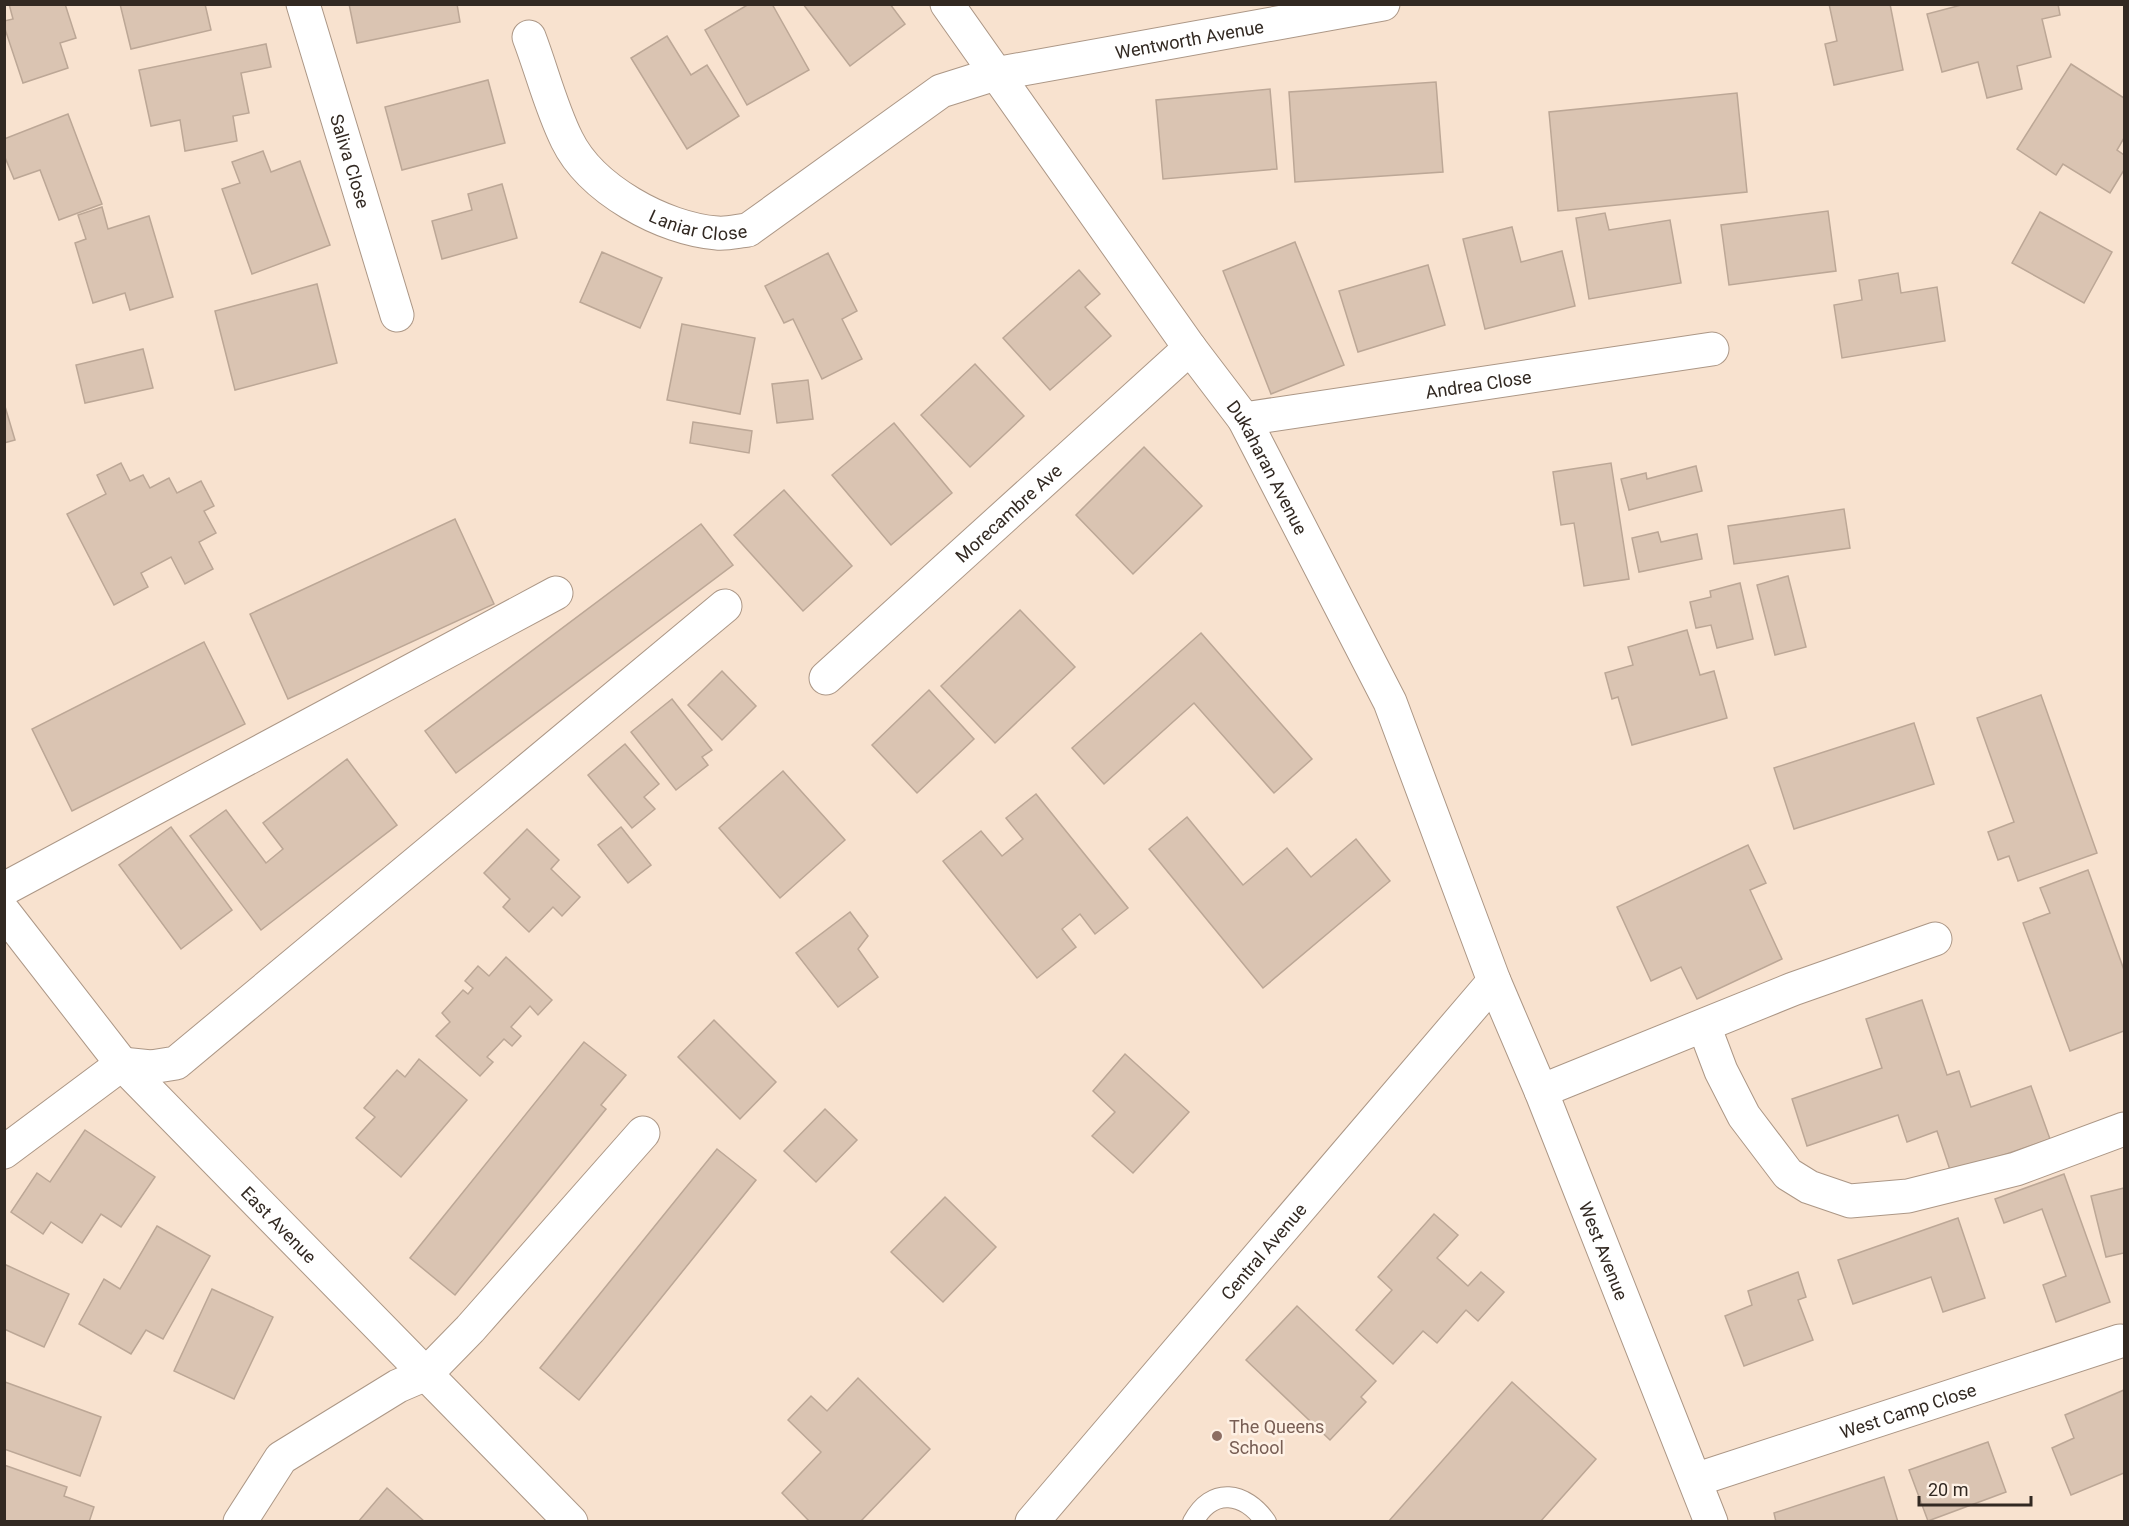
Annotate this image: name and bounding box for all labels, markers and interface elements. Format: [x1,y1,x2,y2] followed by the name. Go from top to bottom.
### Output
[1113,15,1265,63] street label: Wentworth Avenue
[326,111,375,211] street label: Saliva Close
[646,204,748,244] street label: Laniar Close
[1424,366,1533,402] street label: Andrea Close
[1223,396,1312,538] street label: Dukaharan Avenue
[951,459,1066,566] street label: Morecambre Ave
[237,1182,321,1267] street label: East Avenue
[1216,1199,1310,1304] street label: Central Avenue
[1575,1199,1633,1303] street label: West Avenue
[1837,1378,1979,1442] street label: West Camp Close
[1229,1416,1324,1458] place label: The Queens School
[1210,1429,1224,1443] marker: The Queens School
[1919,1469,2032,1507] scale bar
[1928,1479,1968,1500] text: 20 m

